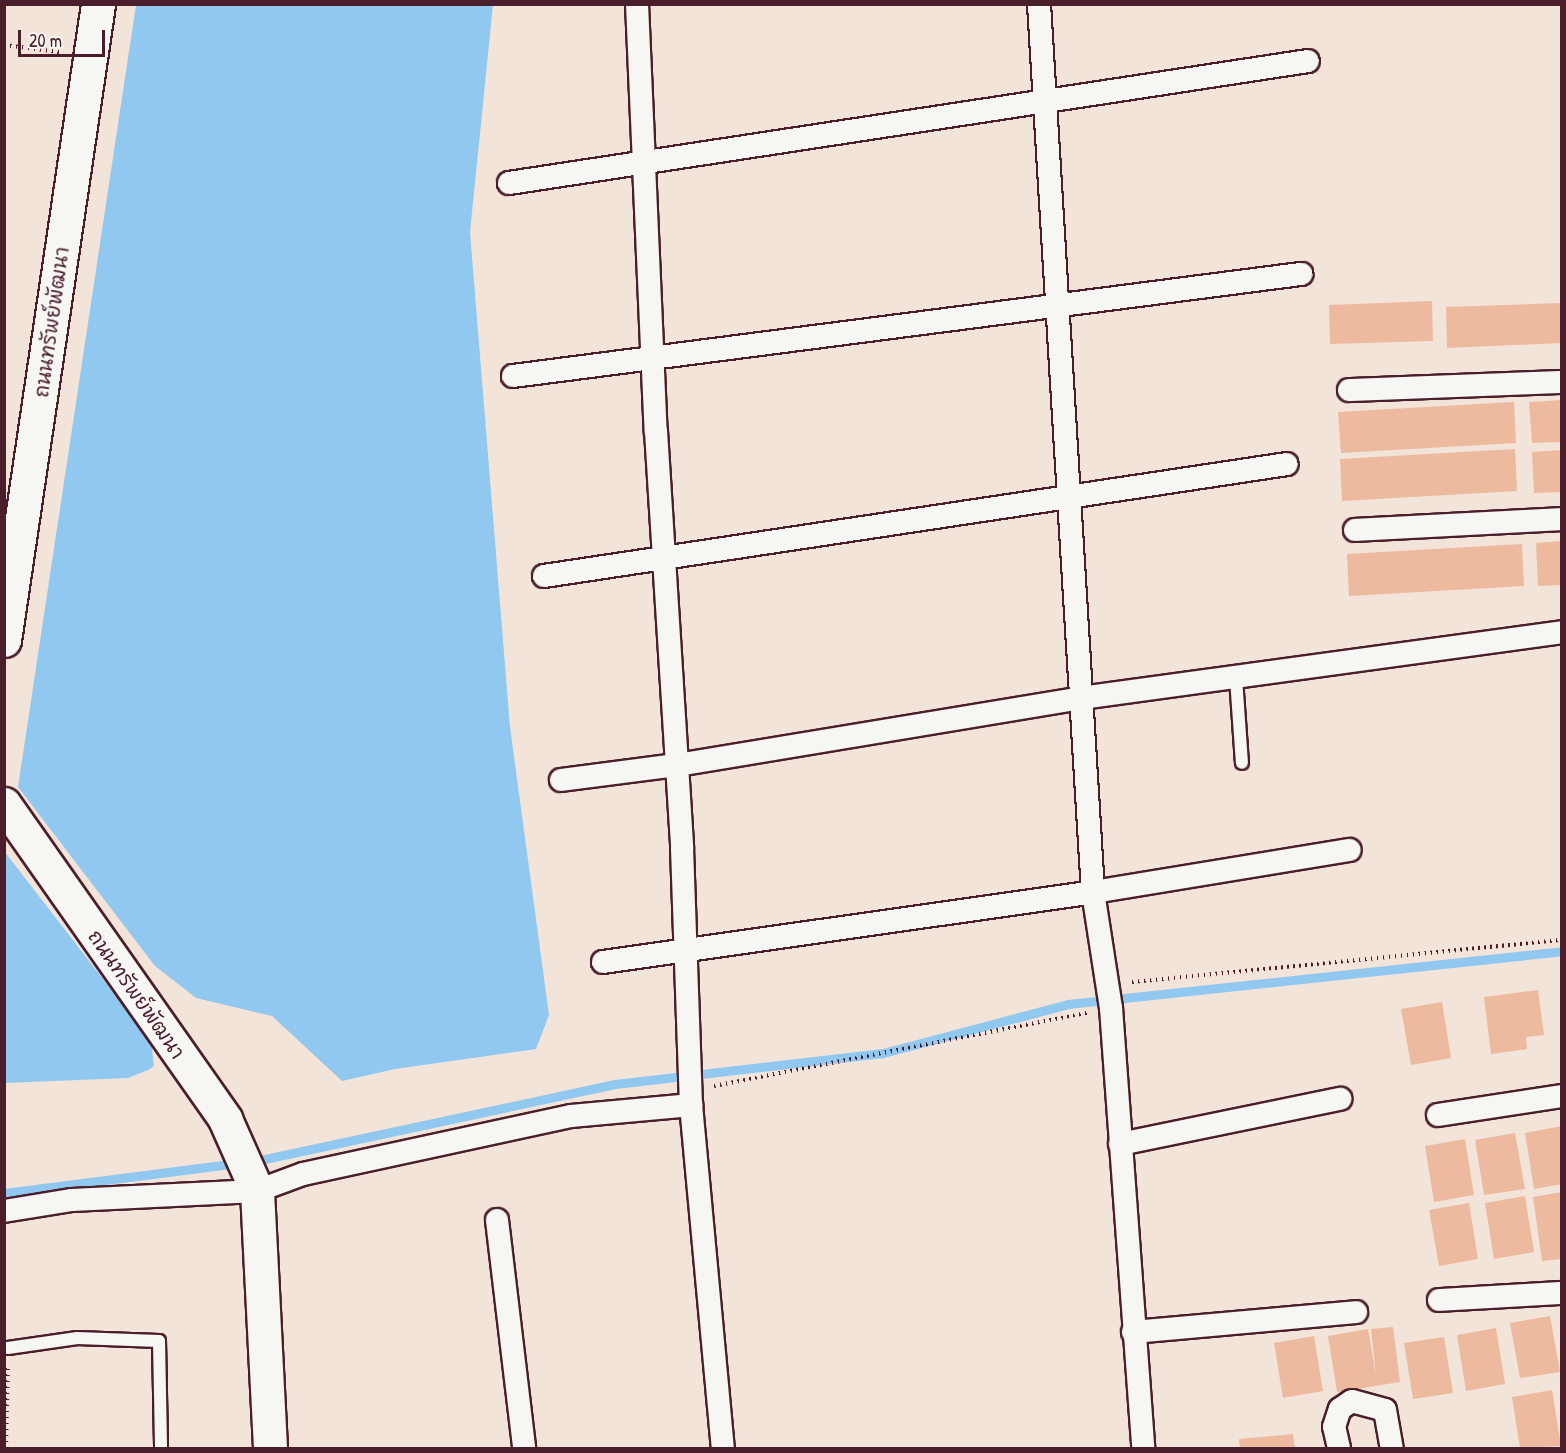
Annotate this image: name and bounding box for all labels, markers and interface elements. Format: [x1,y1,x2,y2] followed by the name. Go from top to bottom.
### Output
[21,18,108,56] scale bar
[29,28,62,53] text: 20 m
[29,245,73,399] street label: ถนนทรัพย์พัฒนา
[84,925,190,1063] street label: ถนนทรัพย์พัฒนา

